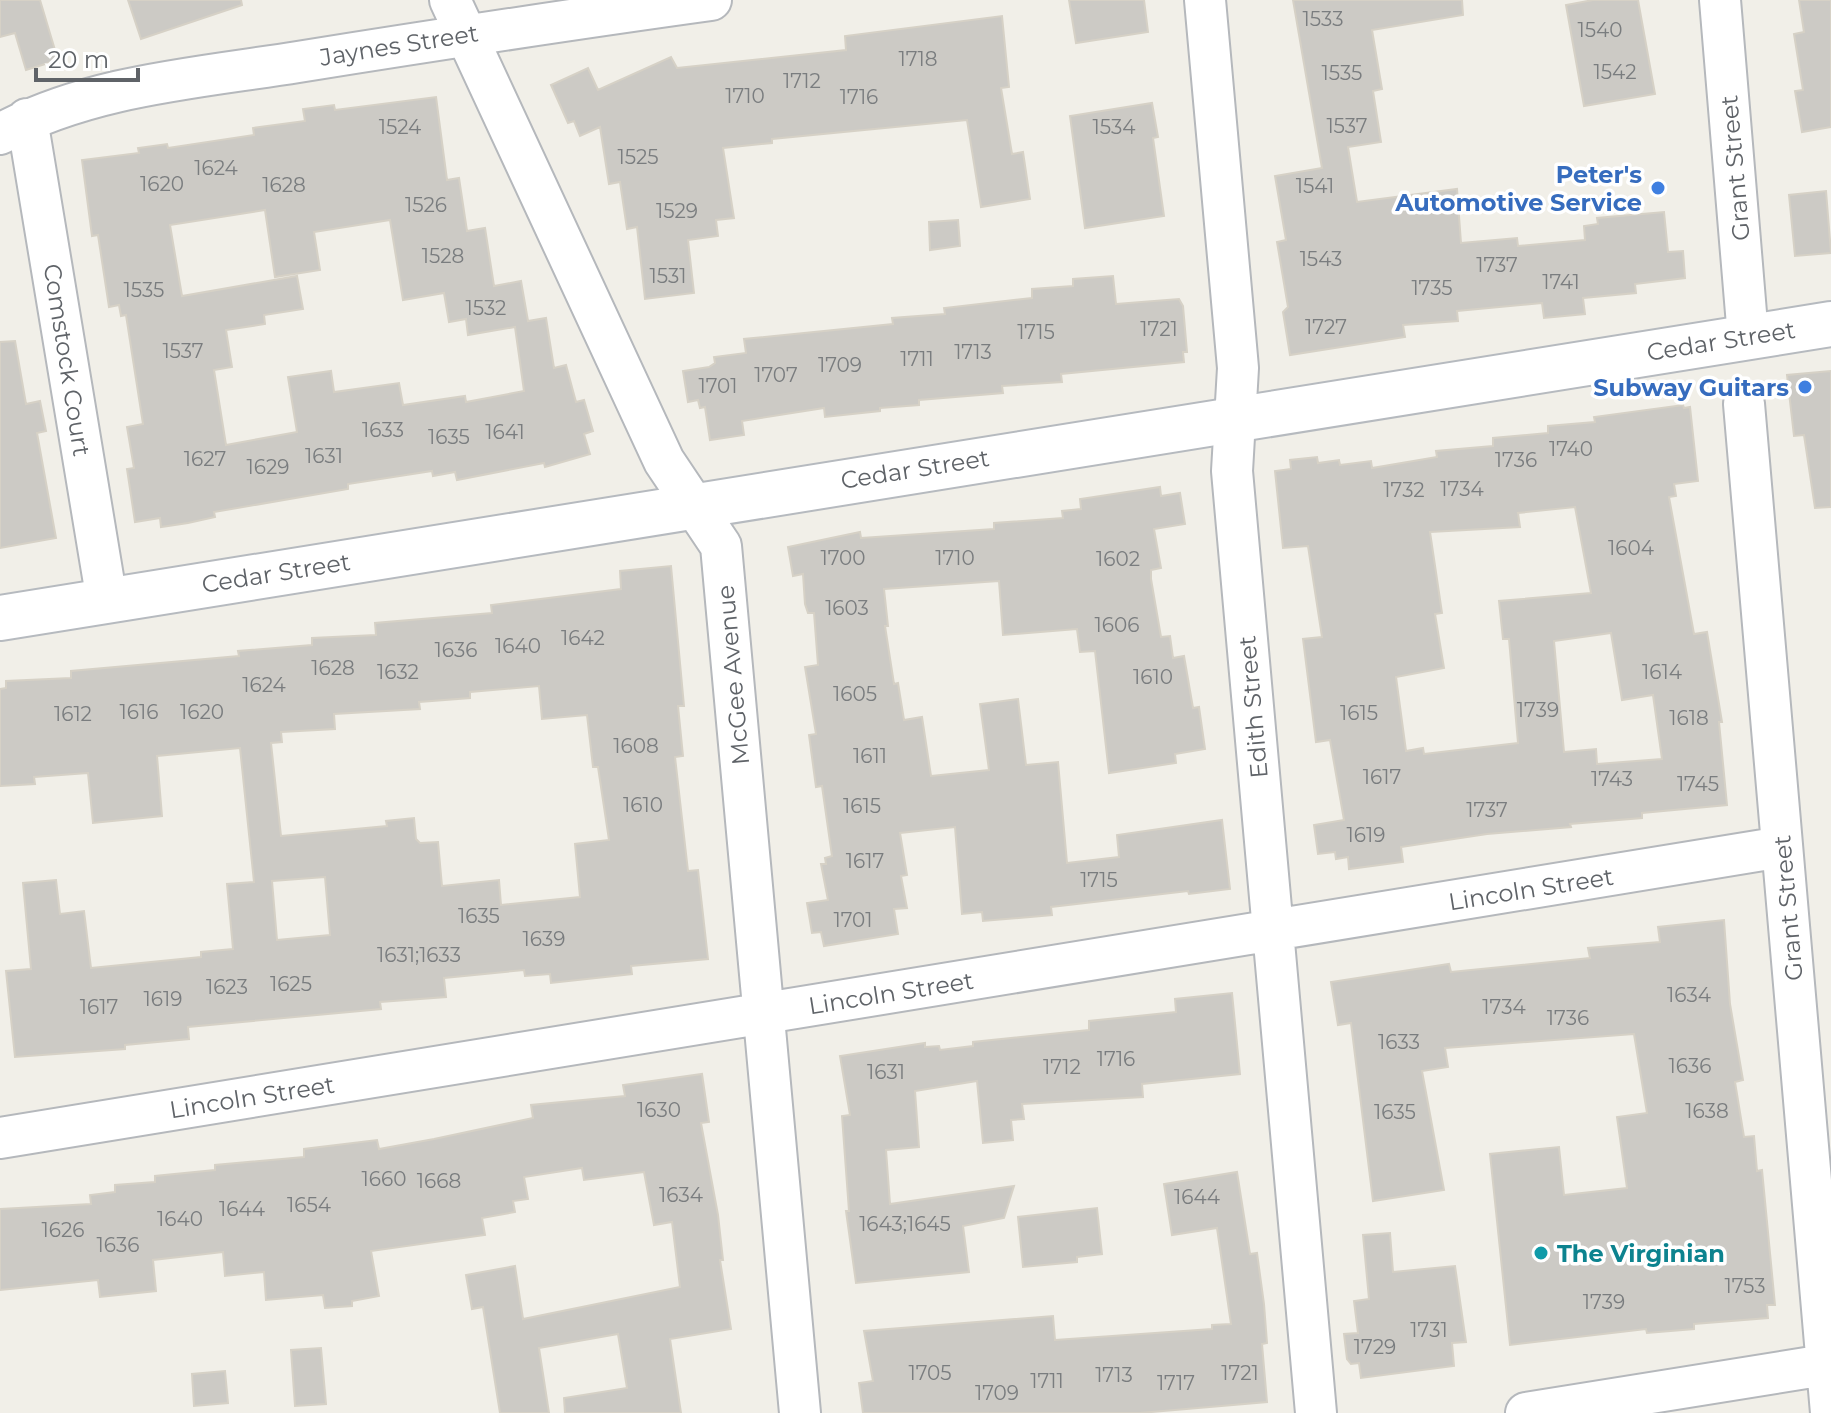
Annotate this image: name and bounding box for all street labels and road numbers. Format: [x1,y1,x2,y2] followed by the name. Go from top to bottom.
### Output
[317,18,481,72] street label: Jaynes Street
[1714,94,1756,242] street label: Grant Street
[37,262,97,459] street label: Comstock Court
[1645,315,1798,367] street label: Cedar Street
[839,443,992,495] street label: Cedar Street
[200,547,353,599] street label: Cedar Street
[711,584,755,766] street label: McGee Avenue
[1232,634,1274,780] street label: Edith Street
[1767,834,1809,982] street label: Grant Street
[1446,862,1616,916] street label: Lincoln Street
[806,966,976,1020] street label: Lincoln Street
[167,1070,337,1124] street label: Lincoln Street

